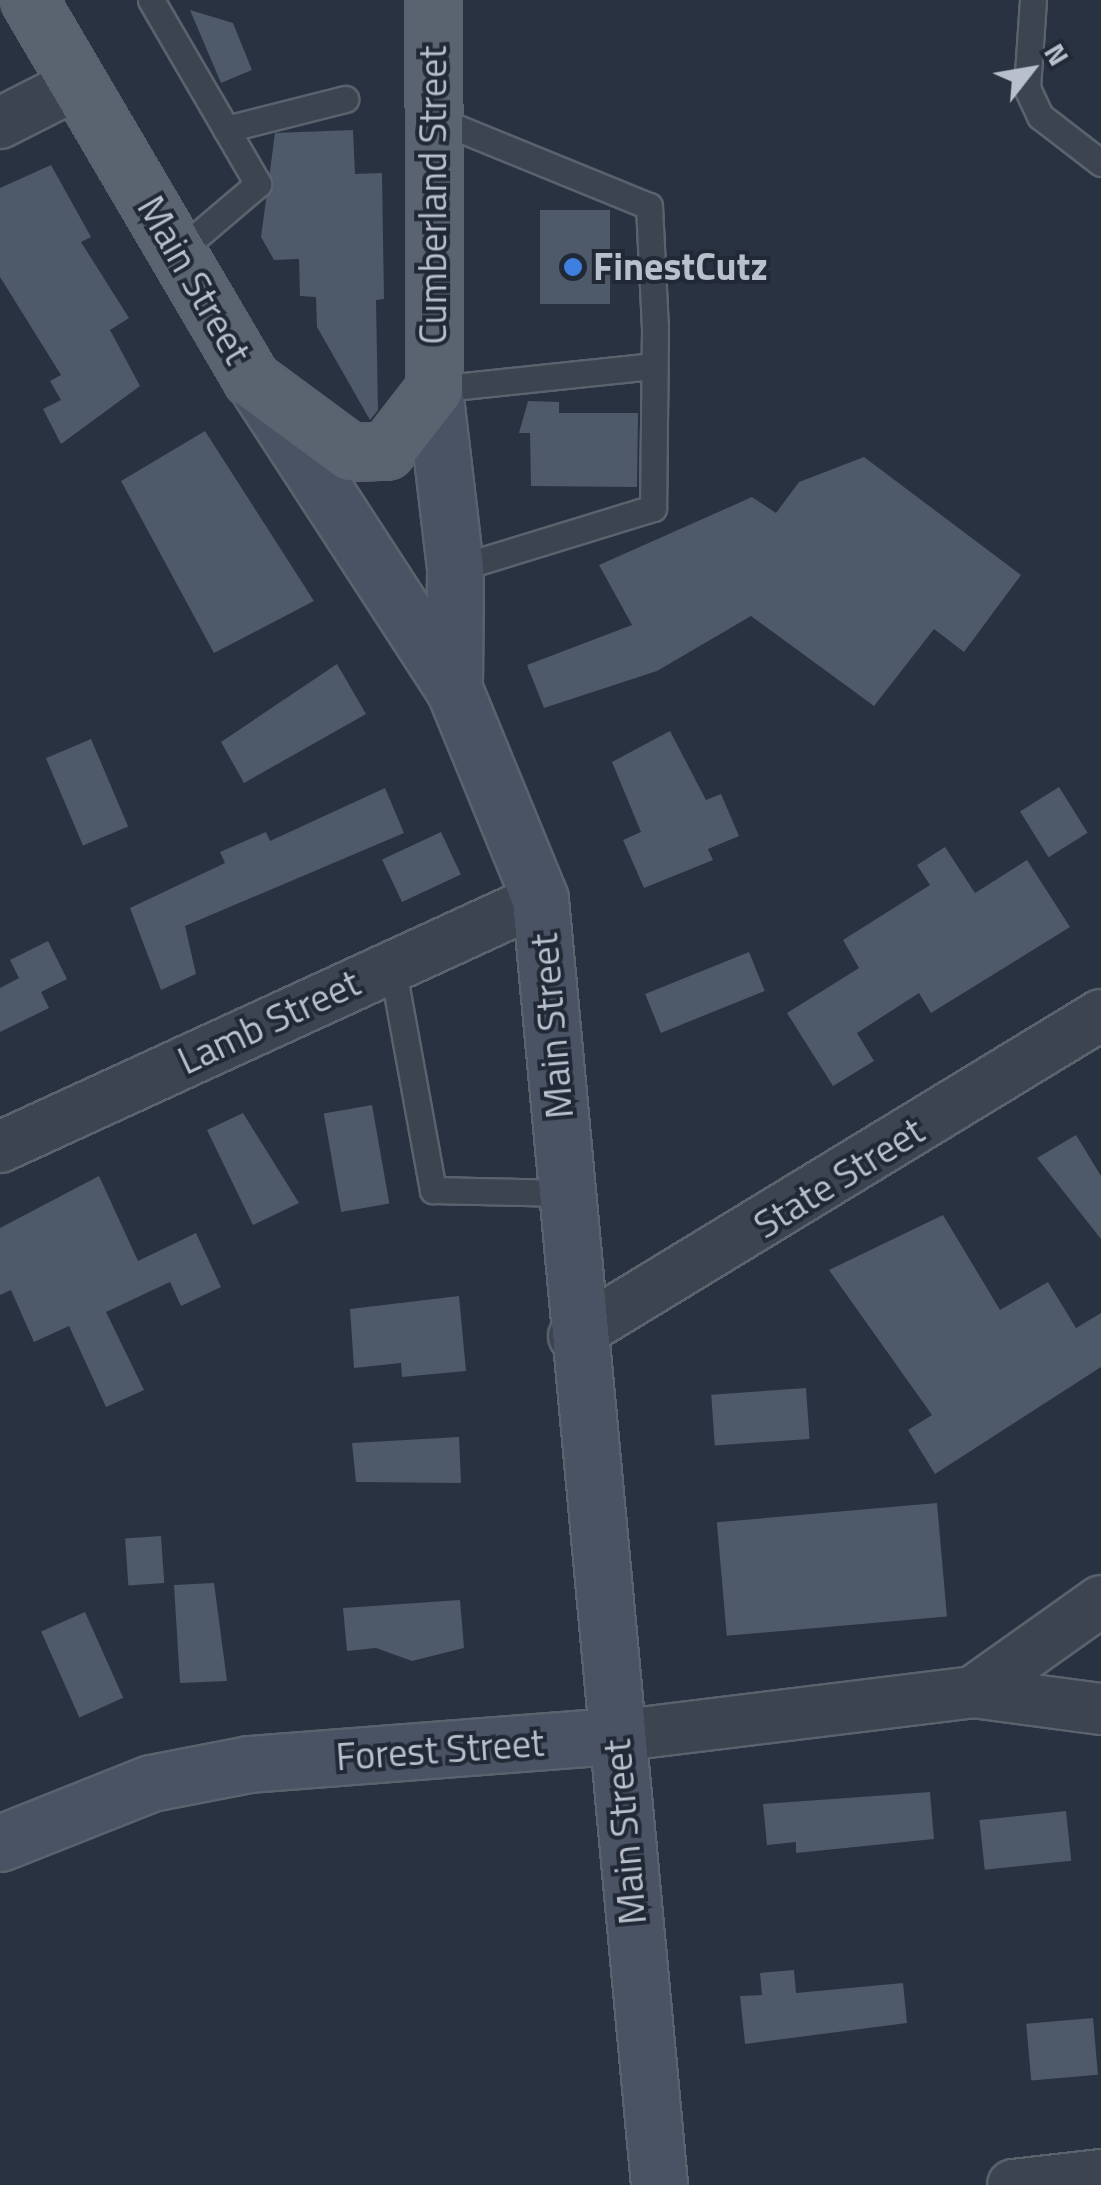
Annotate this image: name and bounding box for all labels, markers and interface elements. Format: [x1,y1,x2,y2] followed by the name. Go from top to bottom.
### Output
[981,20,1081,120] north arrow
[1034,35,1081,74] text: N
[410,45,456,345] street label: Cumberland Street
[128,188,260,372] street label: Main Street
[593,244,768,290] place label: FinestCutz
[562,256,584,278] marker: FinestCutz
[521,931,583,1121] street label: Main Street
[171,960,367,1084] street label: Lamb Street
[746,1108,932,1248] street label: State Street
[334,1720,546,1780] street label: Forest Street
[594,1737,656,1927] street label: Main Street

